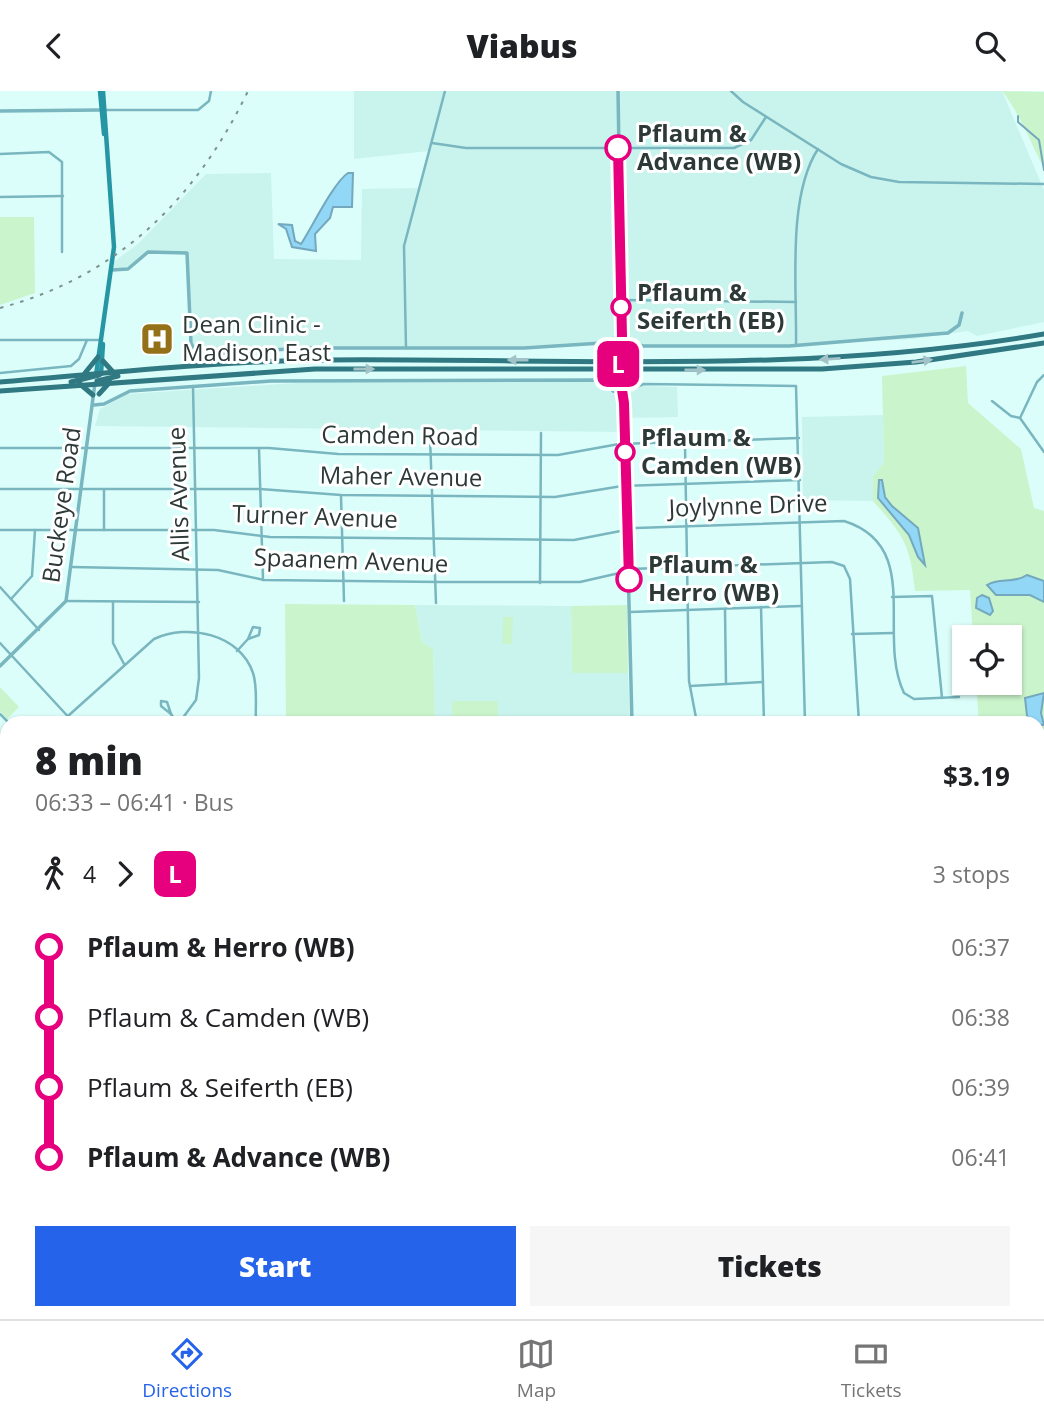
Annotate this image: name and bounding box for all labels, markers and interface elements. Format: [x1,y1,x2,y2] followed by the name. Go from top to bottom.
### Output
[466,24,578,67] text: Viabus
[35,27,73,65] icon: back
[971,27,1009,65] icon: search
[637,116,801,177] place label: Pflaum & Advance (WB)
[605,135,631,161] marker: Pflaum & Advance (WB)
[637,275,784,336] place label: Pflaum & Seiferth (EB)
[611,297,631,317] marker: Pflaum & Seiferth (EB)
[182,307,331,368] place label: Dean Clinic - Madison East
[138,320,176,358] hospital icon: Dean Clinic - Madison East
[595,341,641,387] line badge: L
[611,347,625,380] text: L
[507,354,529,366] one-way arrow
[819,354,841,365] one-way arrow
[911,355,933,366] one-way arrow
[353,363,375,375] one-way arrow
[684,364,706,376] one-way arrow
[321,417,479,452] street label: Camden Road
[641,420,801,481] place label: Pflaum & Camden (WB)
[33,425,88,585] street label: Buckeye Road
[159,426,196,562] street label: Allis Avenue
[615,442,635,462] marker: Pflaum & Camden (WB)
[319,458,483,493] street label: Maher Avenue
[666,485,828,524] street label: Joylynne Drive
[232,496,398,535] street label: Turner Avenue
[253,540,449,579] street label: Spaanem Avenue
[648,547,779,608] place label: Pflaum & Herro (WB)
[616,566,642,592] marker: Pflaum & Herro (WB)
[952,625,1022,695] map controls
[952,625,1022,695] button: locate
[35,734,143,786] text: 8 min
[943,758,1010,794] text: $3.19
[35,786,234,818] text: 06:33 – 06:41 · Bus
[35,855,73,893] icon: walk
[106,855,144,893] icon: forward
[168,857,182,890] text: L
[83,858,96,890] text: 4
[933,858,1010,890] text: 3 stops
[87,929,355,965] text: Pflaum & Herro (WB)
[951,931,1010,963] text: 06:37
[87,999,369,1035] text: Pflaum & Camden (WB)
[951,1001,1010,1033] text: 06:38
[87,1069,353,1105] text: Pflaum & Seiferth (EB)
[951,1071,1010,1103] text: 06:39
[87,1139,390,1175] text: Pflaum & Advance (WB)
[951,1141,1010,1173] text: 06:41
[35,1226,516,1306] button: Start
[530,1226,1010,1306] button: Tickets
[142,1335,232,1403] tab: Directions
[517,1335,556,1403] tab: Map
[841,1335,902,1403] tab: Tickets

